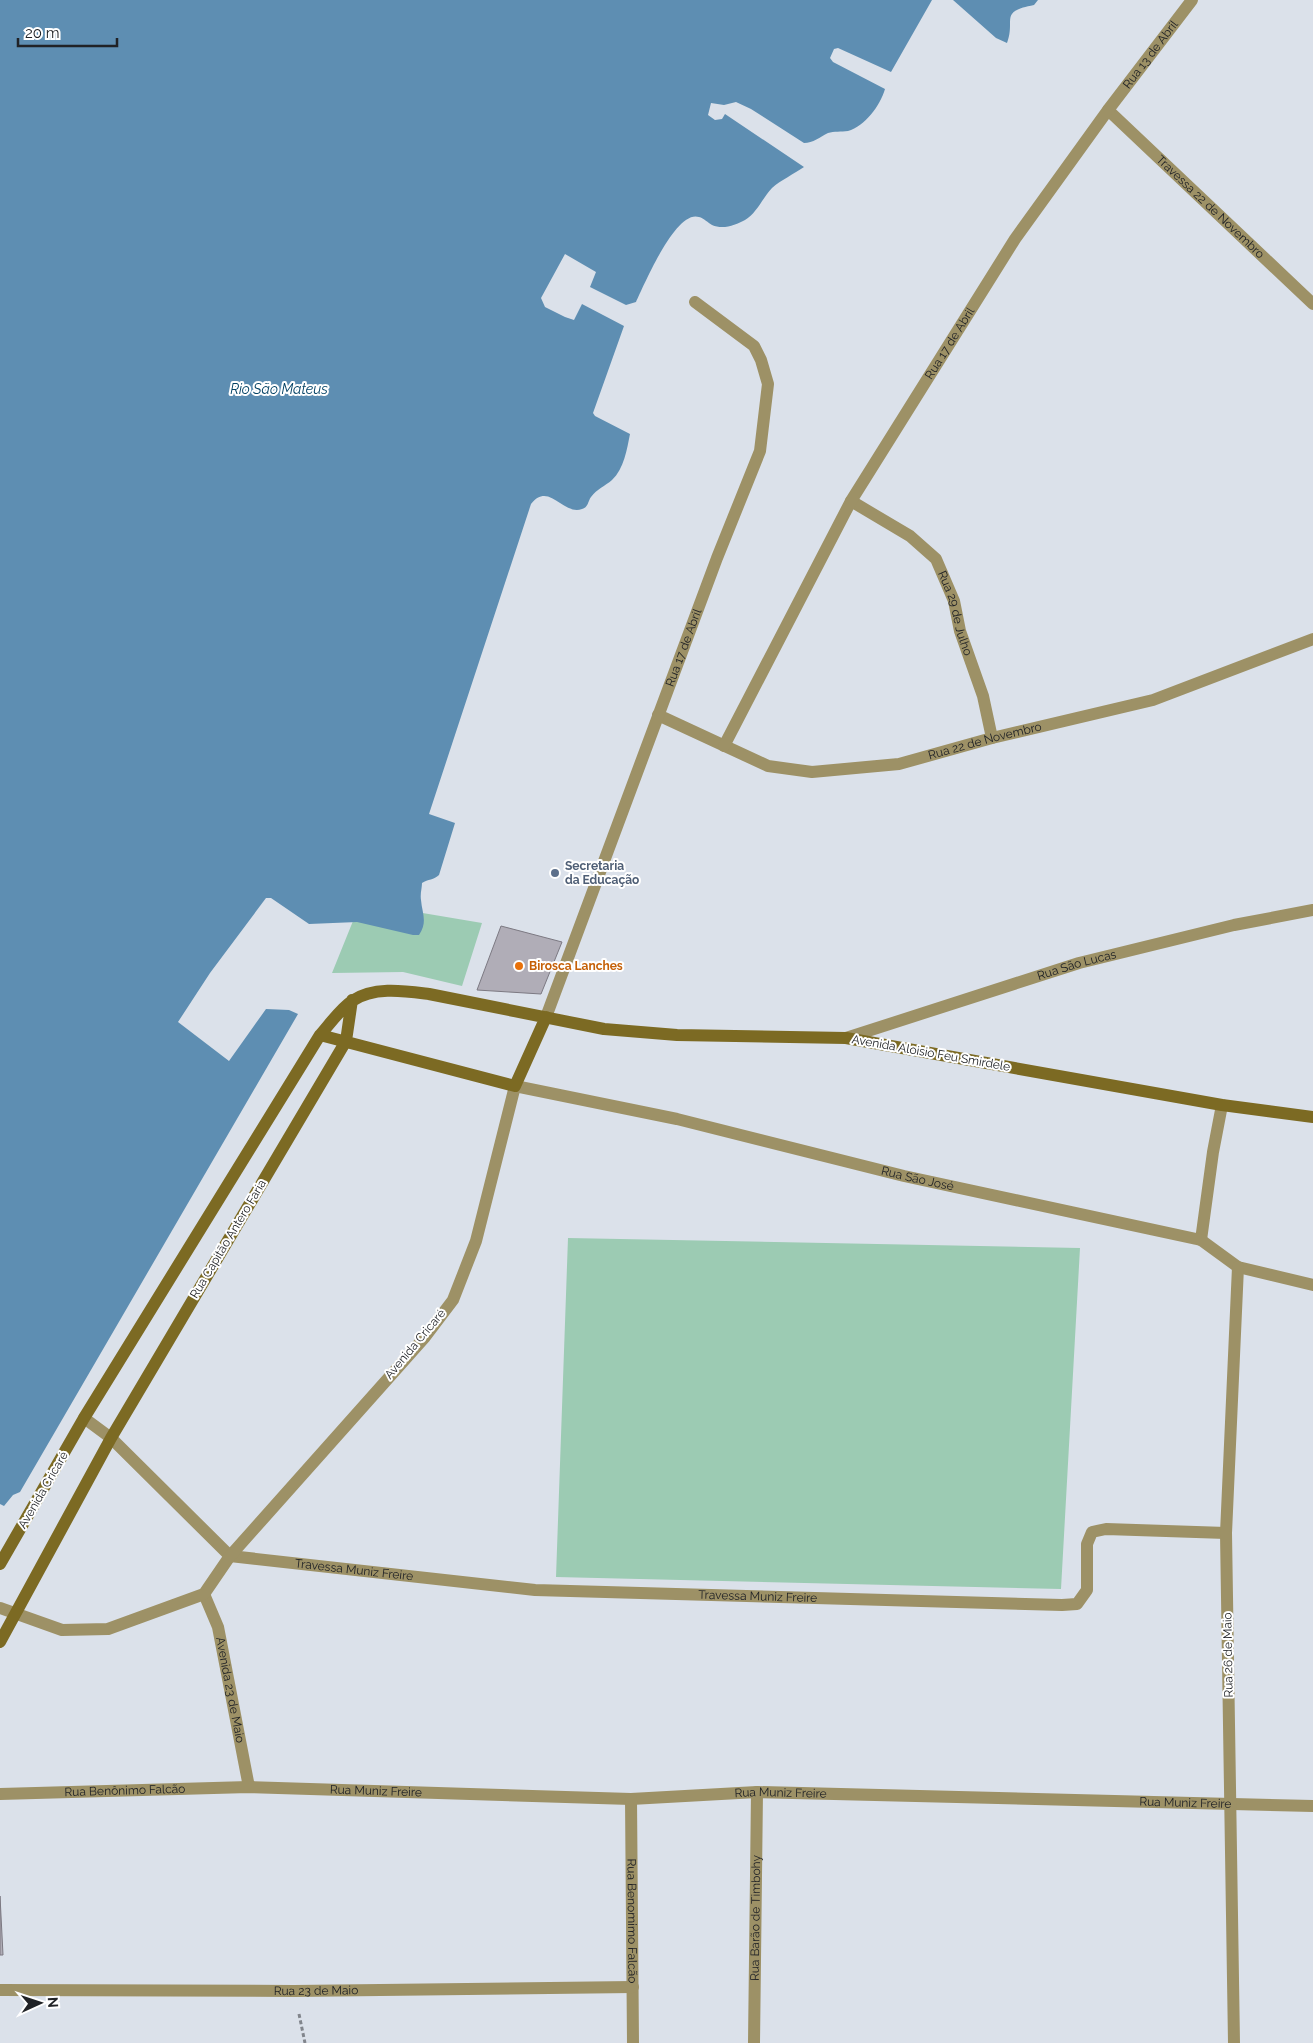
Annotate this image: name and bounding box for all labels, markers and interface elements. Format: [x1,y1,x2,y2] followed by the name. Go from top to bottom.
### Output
[18,15,116,47] scale bar
[1120,17,1181,91] street label: Rua 13 de Abril
[25,24,60,42] text: 20 m
[1154,153,1267,261] street label: Travessa 22 de Novembro
[922,304,978,382] street label: Rua 17 de Abril
[230,381,328,397] water label: Rio São Mateus
[935,569,975,657] street label: Rua 29 de Julho
[663,606,705,689] street label: Rua 17 de Abril
[927,720,1043,762] street label: Rua 22 de Novembro
[565,859,639,887] place label: Secretaria da Educação
[549,867,561,879] marker: Secretaria da Educação
[1035,947,1118,983] street label: Rua São Lucas
[529,959,623,973] place label: Birosca Lanches
[513,960,525,972] marker: Birosca Lanches
[851,1032,1011,1074] street label: Avenida Aloisio Feu Smirdele
[880,1164,955,1194] street label: Rua São José
[187,1177,269,1301] street label: Rua Capitão Antero Faria
[382,1306,448,1382] street label: Avenida Cricaré
[15,1449,71,1531] street label: Avenida Cricaré
[294,1556,414,1583] street label: Travessa Muniz Freire
[698,1588,817,1605] street label: Travessa Muniz Freire
[1220,1612,1236,1698] street label: Rua 26 de Maio
[213,1636,247,1744] street label: Avenida 23 de Maio
[64,1782,186,1799] street label: Rua Benônimo Falcão
[330,1783,422,1799] street label: Rua Muniz Freire
[734,1785,827,1801] street label: Rua Muniz Freire
[1139,1795,1232,1811] street label: Rua Muniz Freire
[748,1854,763,1981] street label: Rua Barão de Timbohy
[624,1858,640,1984] street label: Rua Benomimo Falcão
[15,1978,65,2028] north arrow
[274,1983,358,1998] street label: Rua 23 de Maio
[45,1997,61,2008] text: N

